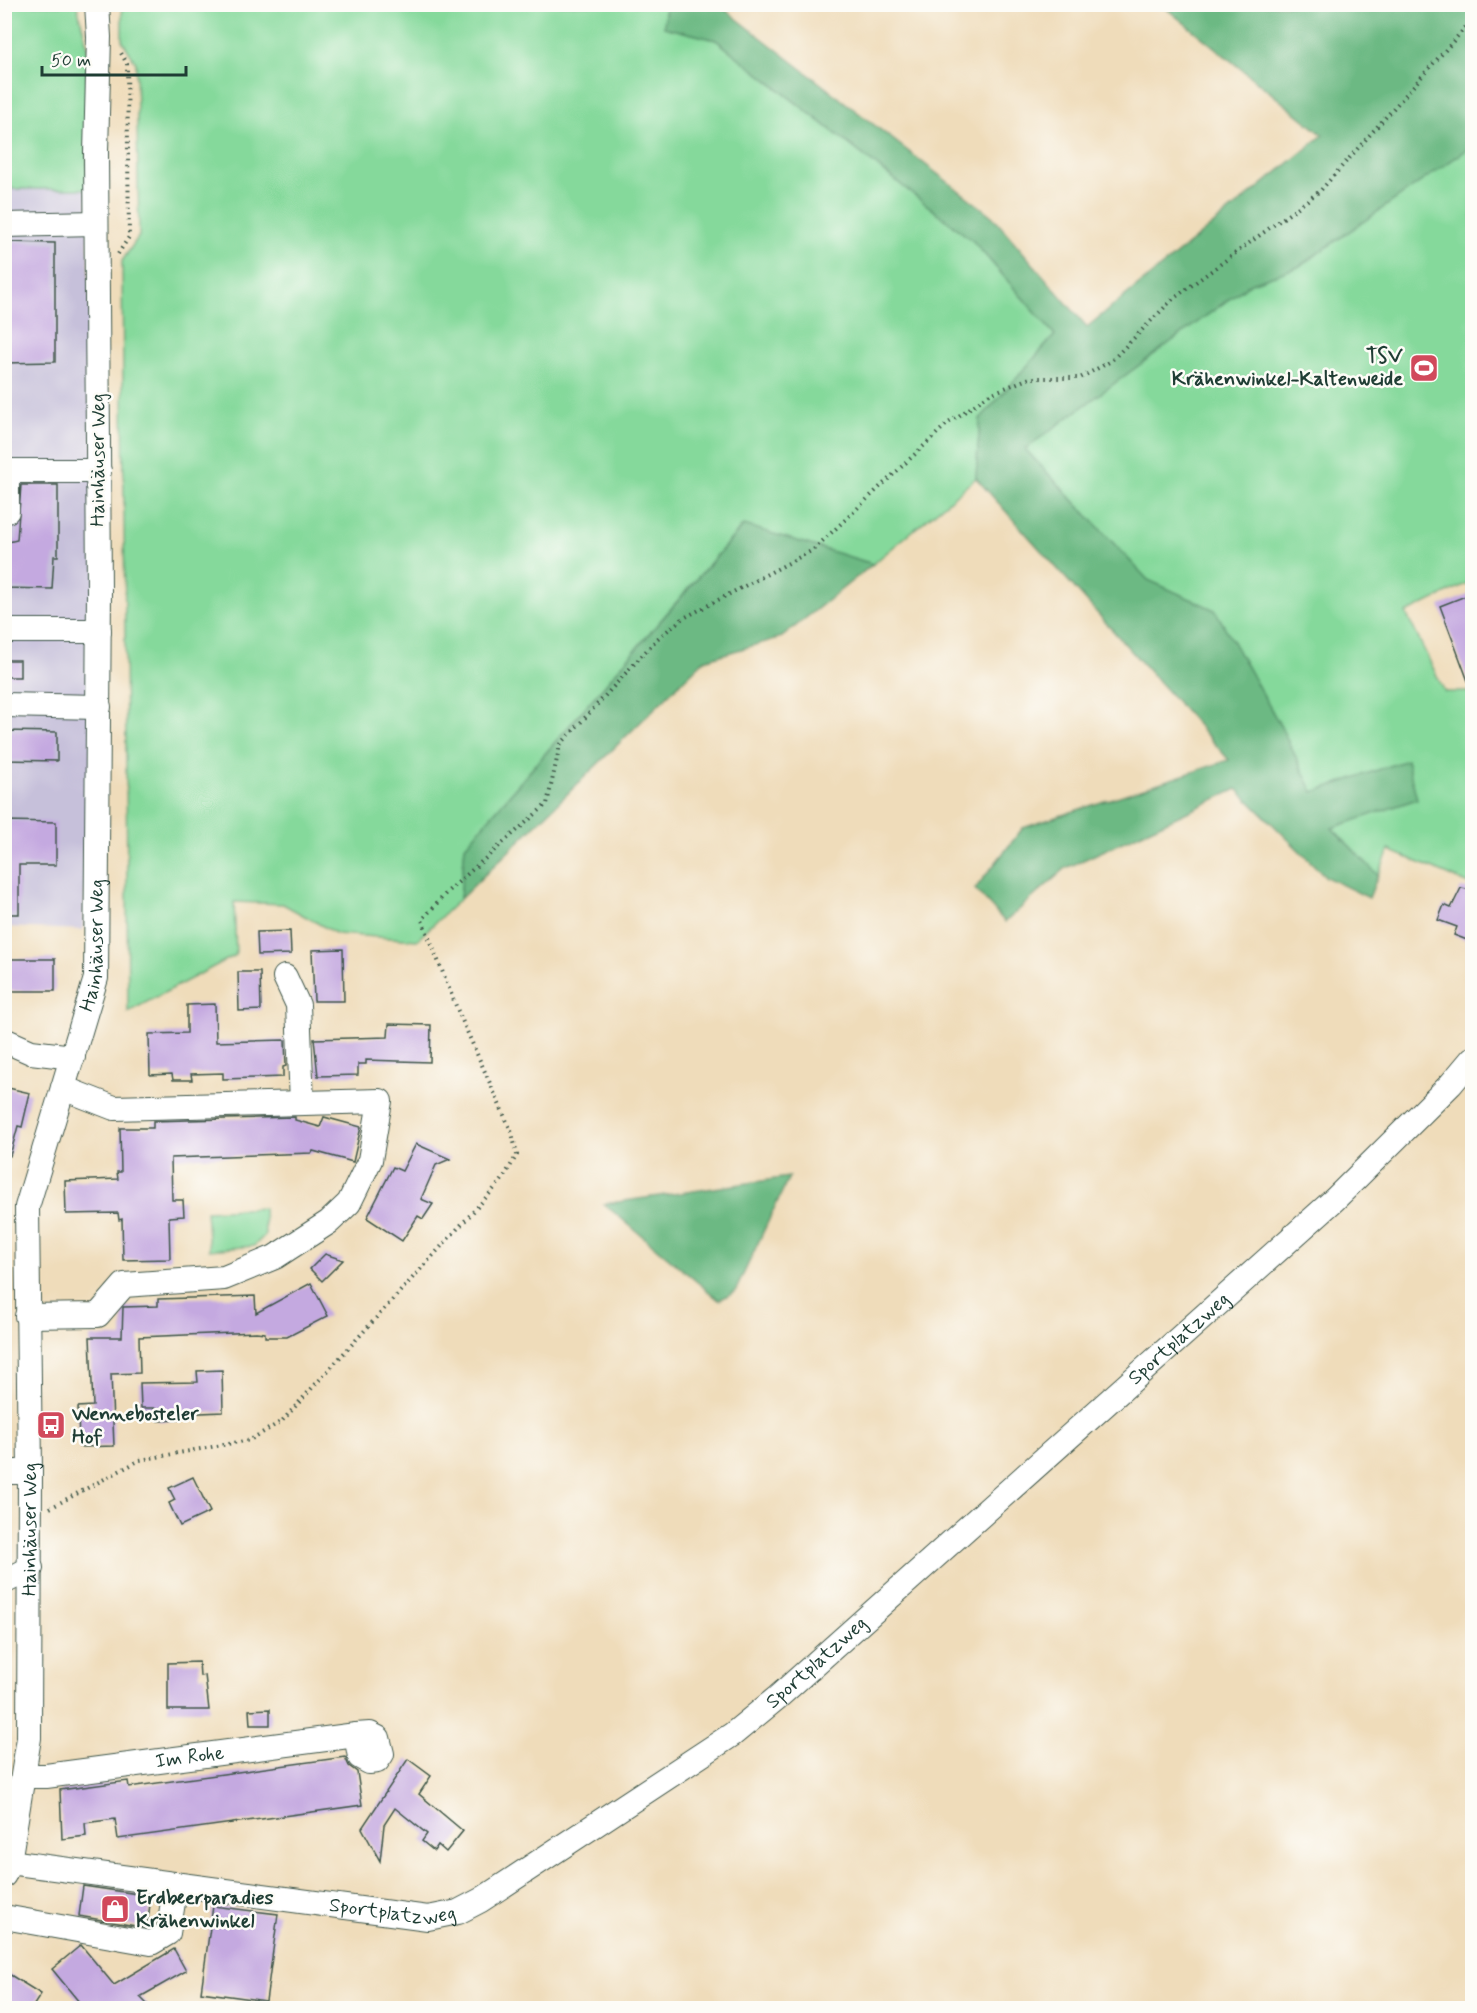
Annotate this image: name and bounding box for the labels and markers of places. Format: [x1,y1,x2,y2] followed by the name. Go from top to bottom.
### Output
[1172,343,1404,393] place label: TSV Krähenwinkel-Kaltenweide
[1408,352,1440,384] sports icon: TSV Krähenwinkel-Kaltenweide
[71,1401,199,1451] place label: Wennebosteler Hof
[35,1409,67,1441] bus stop icon: Wennebosteler Hof
[136,1885,274,1935] place label: Erdbeerparadies Krähenwinkel
[99,1893,131,1925] shop icon: Erdbeerparadies Krähenwinkel

